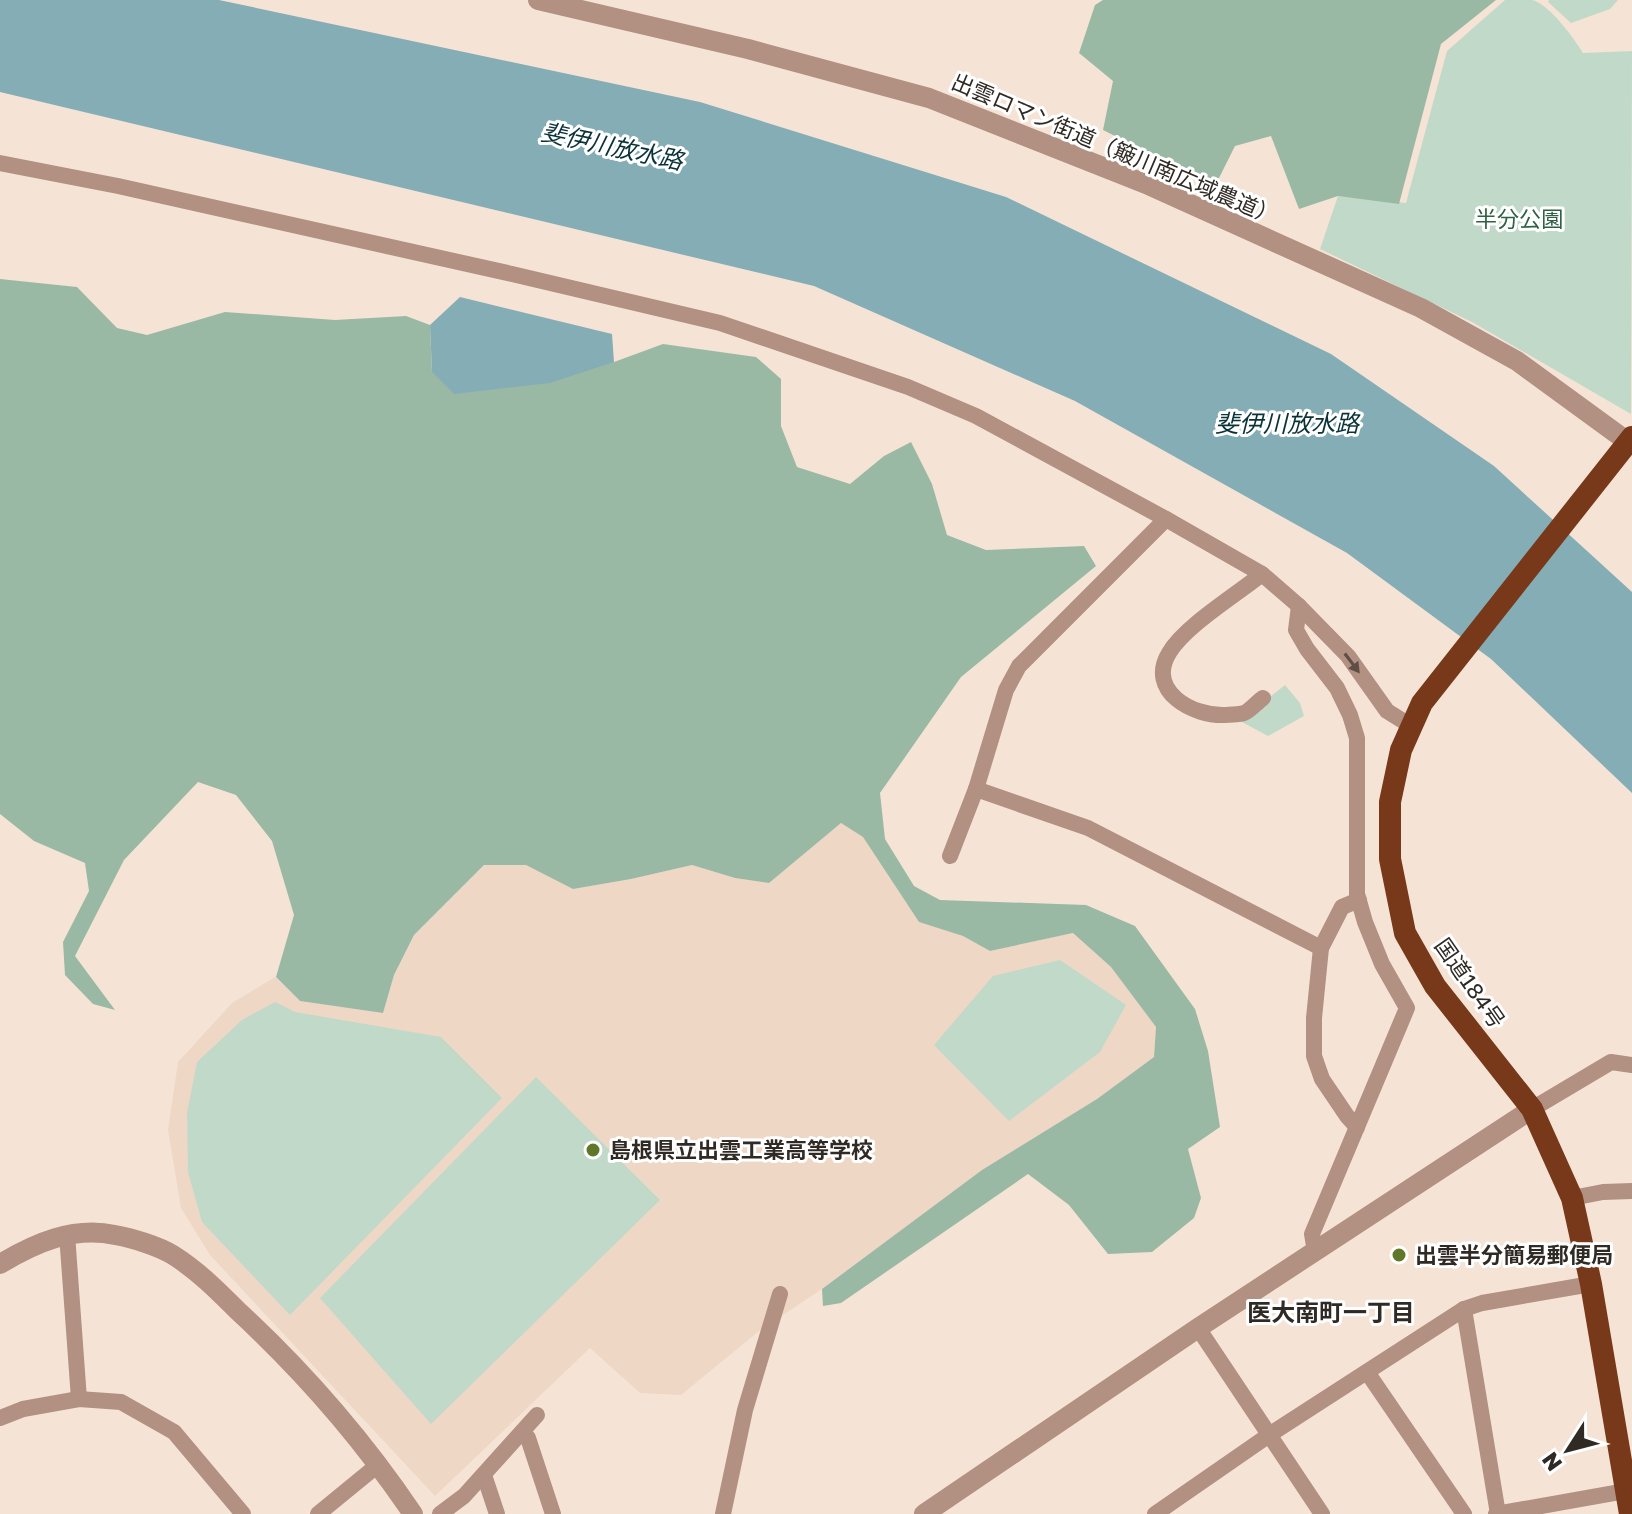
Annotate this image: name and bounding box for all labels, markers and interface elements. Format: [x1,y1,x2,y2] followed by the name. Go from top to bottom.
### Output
[948,67,1282,230] street label: 出雲ロマン街道（簸川南広域農道）
[539,116,688,175] water label: 斐伊川放水路
[1475,205,1563,232] park label: 半分公園
[1215,408,1361,437] water label: 斐伊川放水路
[1344,653,1360,674] one-way arrow
[1430,933,1511,1033] street label: 国道184号
[609,1136,873,1163] place label: 島根県立出雲工業高等学校
[584,1141,602,1159] marker: 島根県立出雲工業高等学校
[1415,1241,1613,1268] place label: 出雲半分簡易郵便局
[1390,1246,1408,1264] marker: 出雲半分簡易郵便局
[1247,1297,1415,1326] district label: 医大南町一丁目
[1528,1410,1608,1490] north arrow
[1536,1447,1567,1477] text: N

